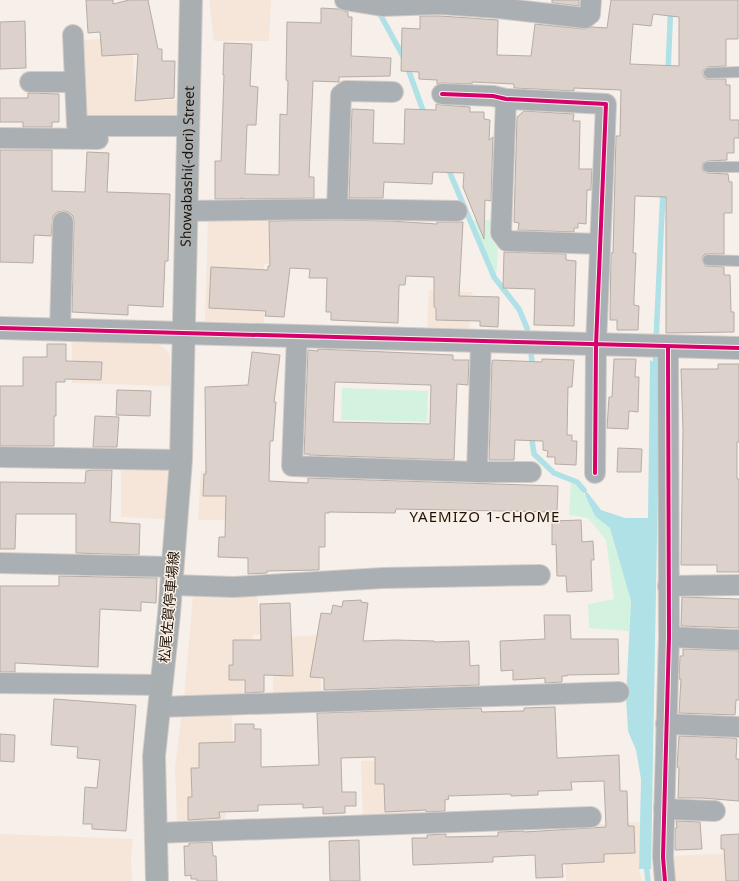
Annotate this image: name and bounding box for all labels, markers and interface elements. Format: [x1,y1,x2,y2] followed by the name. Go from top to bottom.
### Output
[176,86,198,247] street label: Showabashi(-dori) Street
[410,506,560,526] district label: YAEMIZO 1-CHOME
[154,550,183,664] street label: 松尾佐賀停車場線

